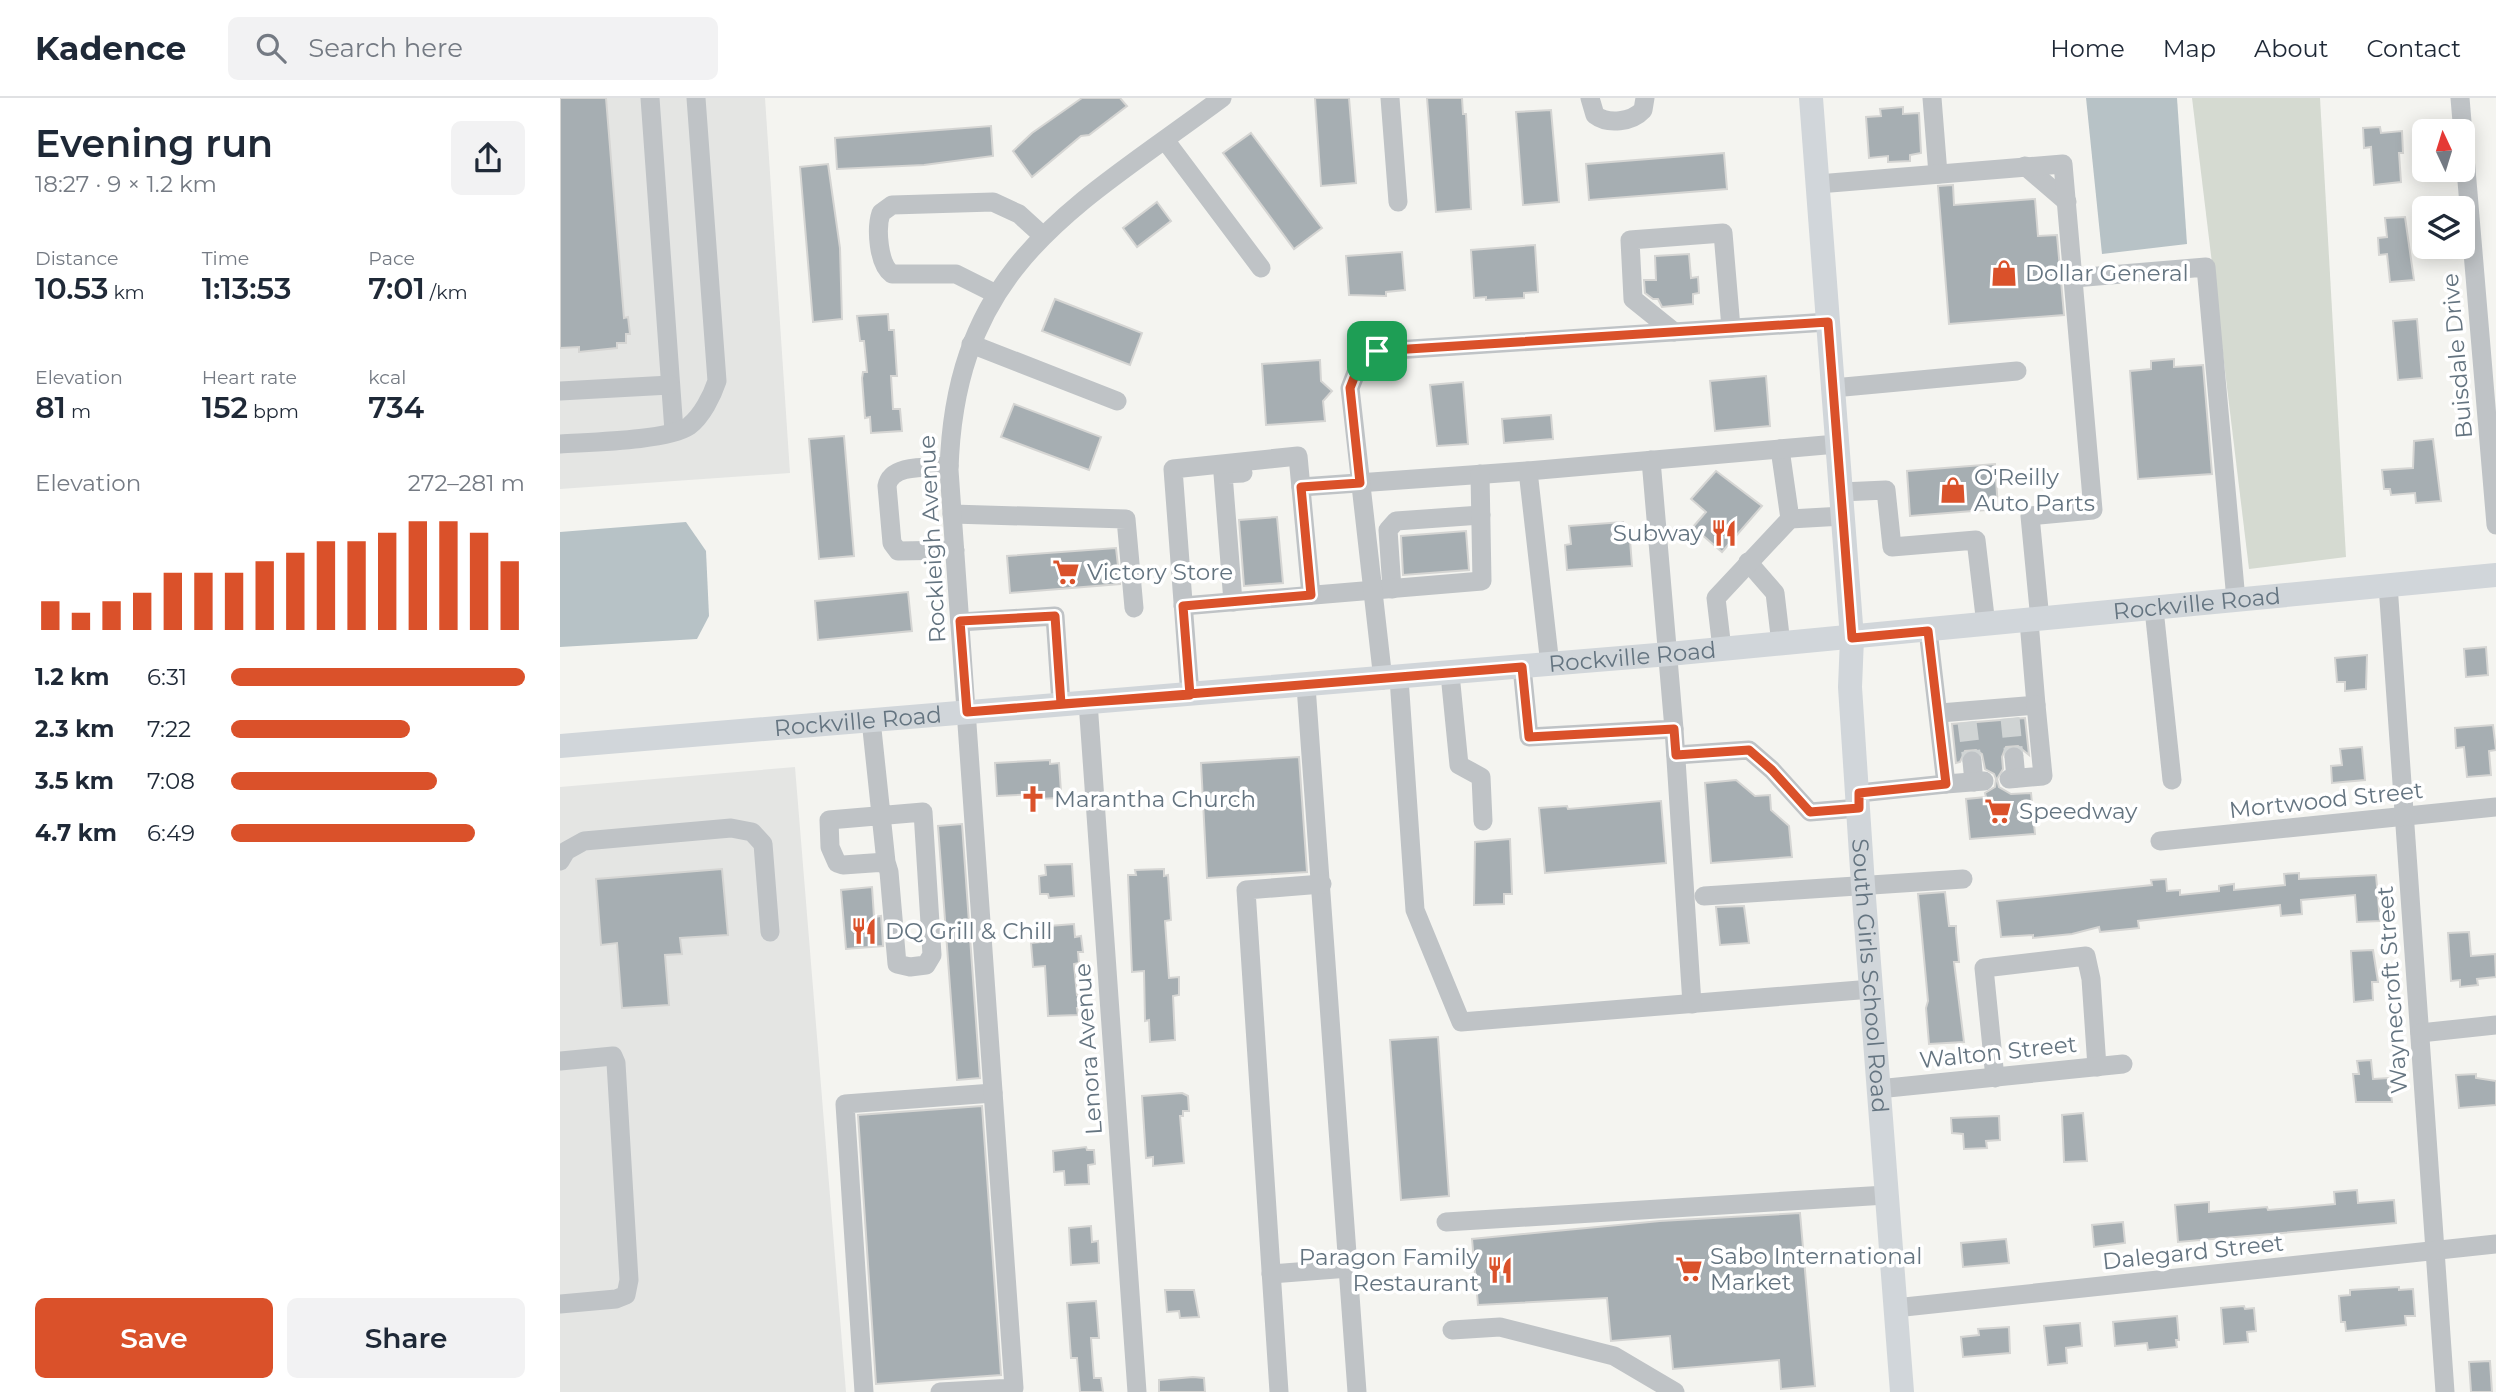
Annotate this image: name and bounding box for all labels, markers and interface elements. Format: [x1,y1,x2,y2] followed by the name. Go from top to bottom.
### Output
[228,17,718,80] search box
[35,28,186,68] text: Kadence
[252,29,290,67] icon: search
[308,32,463,64] text: Search here
[2050,34,2125,63] text: Home
[2163,34,2216,63] text: Map
[2254,34,2328,63] text: About
[2366,34,2461,63] text: Contact
[2412,119,2474,182] north arrow
[2412,119,2475,259] map controls
[35,120,273,167] text: Evening run
[451,121,525,195] button: share
[35,170,217,198] text: 18:27 · 9 × 1.2 km
[2412,196,2475,259] button: layers
[35,247,118,270] text: Distance
[202,247,249,270] text: Time
[368,247,415,270] text: Pace
[1989,258,2019,288] shop icon: Dollar General
[2025,259,2189,287] place label: Dollar General
[35,270,108,307] text: 10.53
[202,270,291,307] text: 1:13:53
[368,270,425,307] text: 7:01
[2436,272,2478,440] street label: Buisdale Drive
[108,281,145,304] text: km
[425,281,468,304] text: /km
[1347,321,1407,381] pin
[1358,332,1396,370] icon: arrive
[35,366,123,389] text: Elevation
[202,366,297,389] text: Heart rate
[368,366,406,389] text: kcal
[35,389,66,426] text: 81
[202,389,248,426] text: 152
[368,389,424,426] text: 734
[66,400,91,423] text: m
[248,400,299,423] text: bpm
[913,434,951,644] street label: Rockleigh Avenue
[1974,463,2095,517] place label: O'Reilly Auto Parts
[35,469,141,497] text: Elevation
[408,469,525,497] text: 272–281 m
[1938,475,1968,505] shop icon: O'Reilly Auto Parts
[1709,518,1739,548] restaurant icon: Subway
[1613,519,1704,547] place label: Subway
[1051,557,1081,587] supermarket icon: Victory Store
[1087,558,1233,586] place label: Victory Store
[2112,582,2282,626] street label: Rockville Road
[1547,636,1717,678] street label: Rockville Road
[35,663,109,691] text: 1.2 km
[147,663,187,691] text: 6:31
[773,700,943,742] street label: Rockville Road
[35,715,114,743] text: 2.3 km
[147,715,191,743] text: 7:22
[35,767,114,795] text: 3.5 km
[147,767,195,795] text: 7:08
[2228,776,2424,824] street label: Mortwood Street
[1018,784,1048,814] church icon: Marantha Church
[1054,785,1256,813] place label: Marantha Church
[1983,796,2013,826] supermarket icon: Speedway
[2019,797,2138,825] place label: Speedway
[35,819,117,847] text: 4.7 km
[147,819,195,847] text: 6:49
[1846,838,1894,1114] street label: South Girls School Road
[2371,885,2413,1095] street label: Waynecroft Street
[849,916,879,946] restaurant icon: DQ Grill & Chill
[885,917,1053,945] place label: DQ Grill & Chill
[1068,962,1108,1136] street label: Lenora Avenue
[1918,1030,2078,1074] street label: Walton Street
[2101,1229,2285,1275] street label: Dalegard Street
[1710,1242,1922,1296] place label: Sabo International Market
[1299,1243,1480,1297] place label: Paragon Family Restaurant
[1674,1254,1704,1284] supermarket icon: Sabo International Market
[1485,1255,1515,1285] restaurant icon: Paragon Family Restaurant
[35,1298,273,1378] button: Save
[287,1298,525,1378] button: Share

